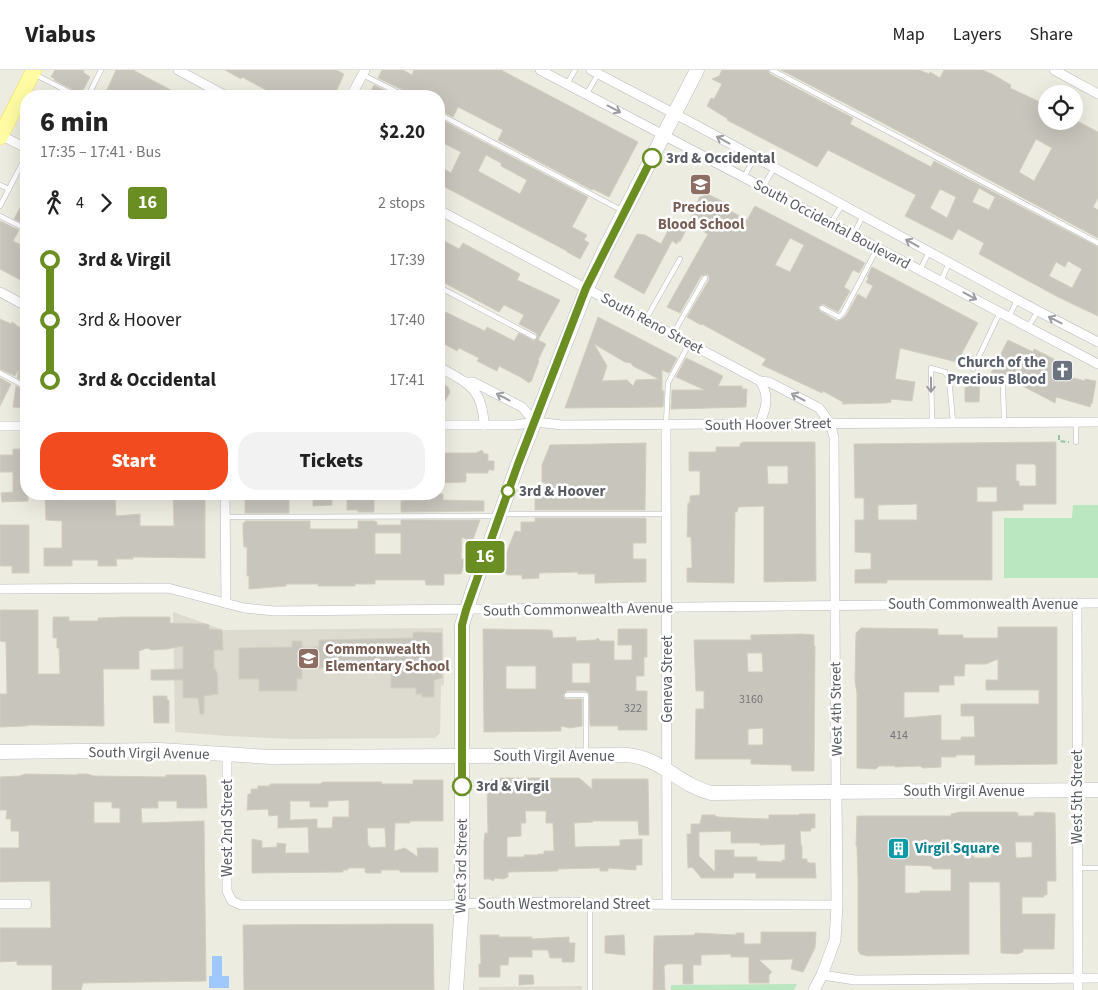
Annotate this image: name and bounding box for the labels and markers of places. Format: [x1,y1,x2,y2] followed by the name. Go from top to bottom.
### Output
[642,148,662,168] marker: 3rd & Occidental
[666,148,776,169] place label: 3rd & Occidental
[689,172,713,196] school or university icon: Precious Blood School
[658,197,745,235] place label: Precious Blood School
[947,352,1046,390] place label: Church of the Precious Blood
[1050,359,1074,383] church icon: Church of the Precious Blood
[519,481,605,502] place label: 3rd & Hoover
[501,484,515,498] marker: 3rd & Hoover
[325,639,450,677] place label: Commonwealth Elementary School
[297,646,321,670] school or university icon: Commonwealth Elementary School
[452,776,472,796] marker: 3rd & Virgil
[476,776,550,797] place label: 3rd & Virgil
[887,836,911,860] building icon: Virgil Square
[914,838,1000,859] place label: Virgil Square

